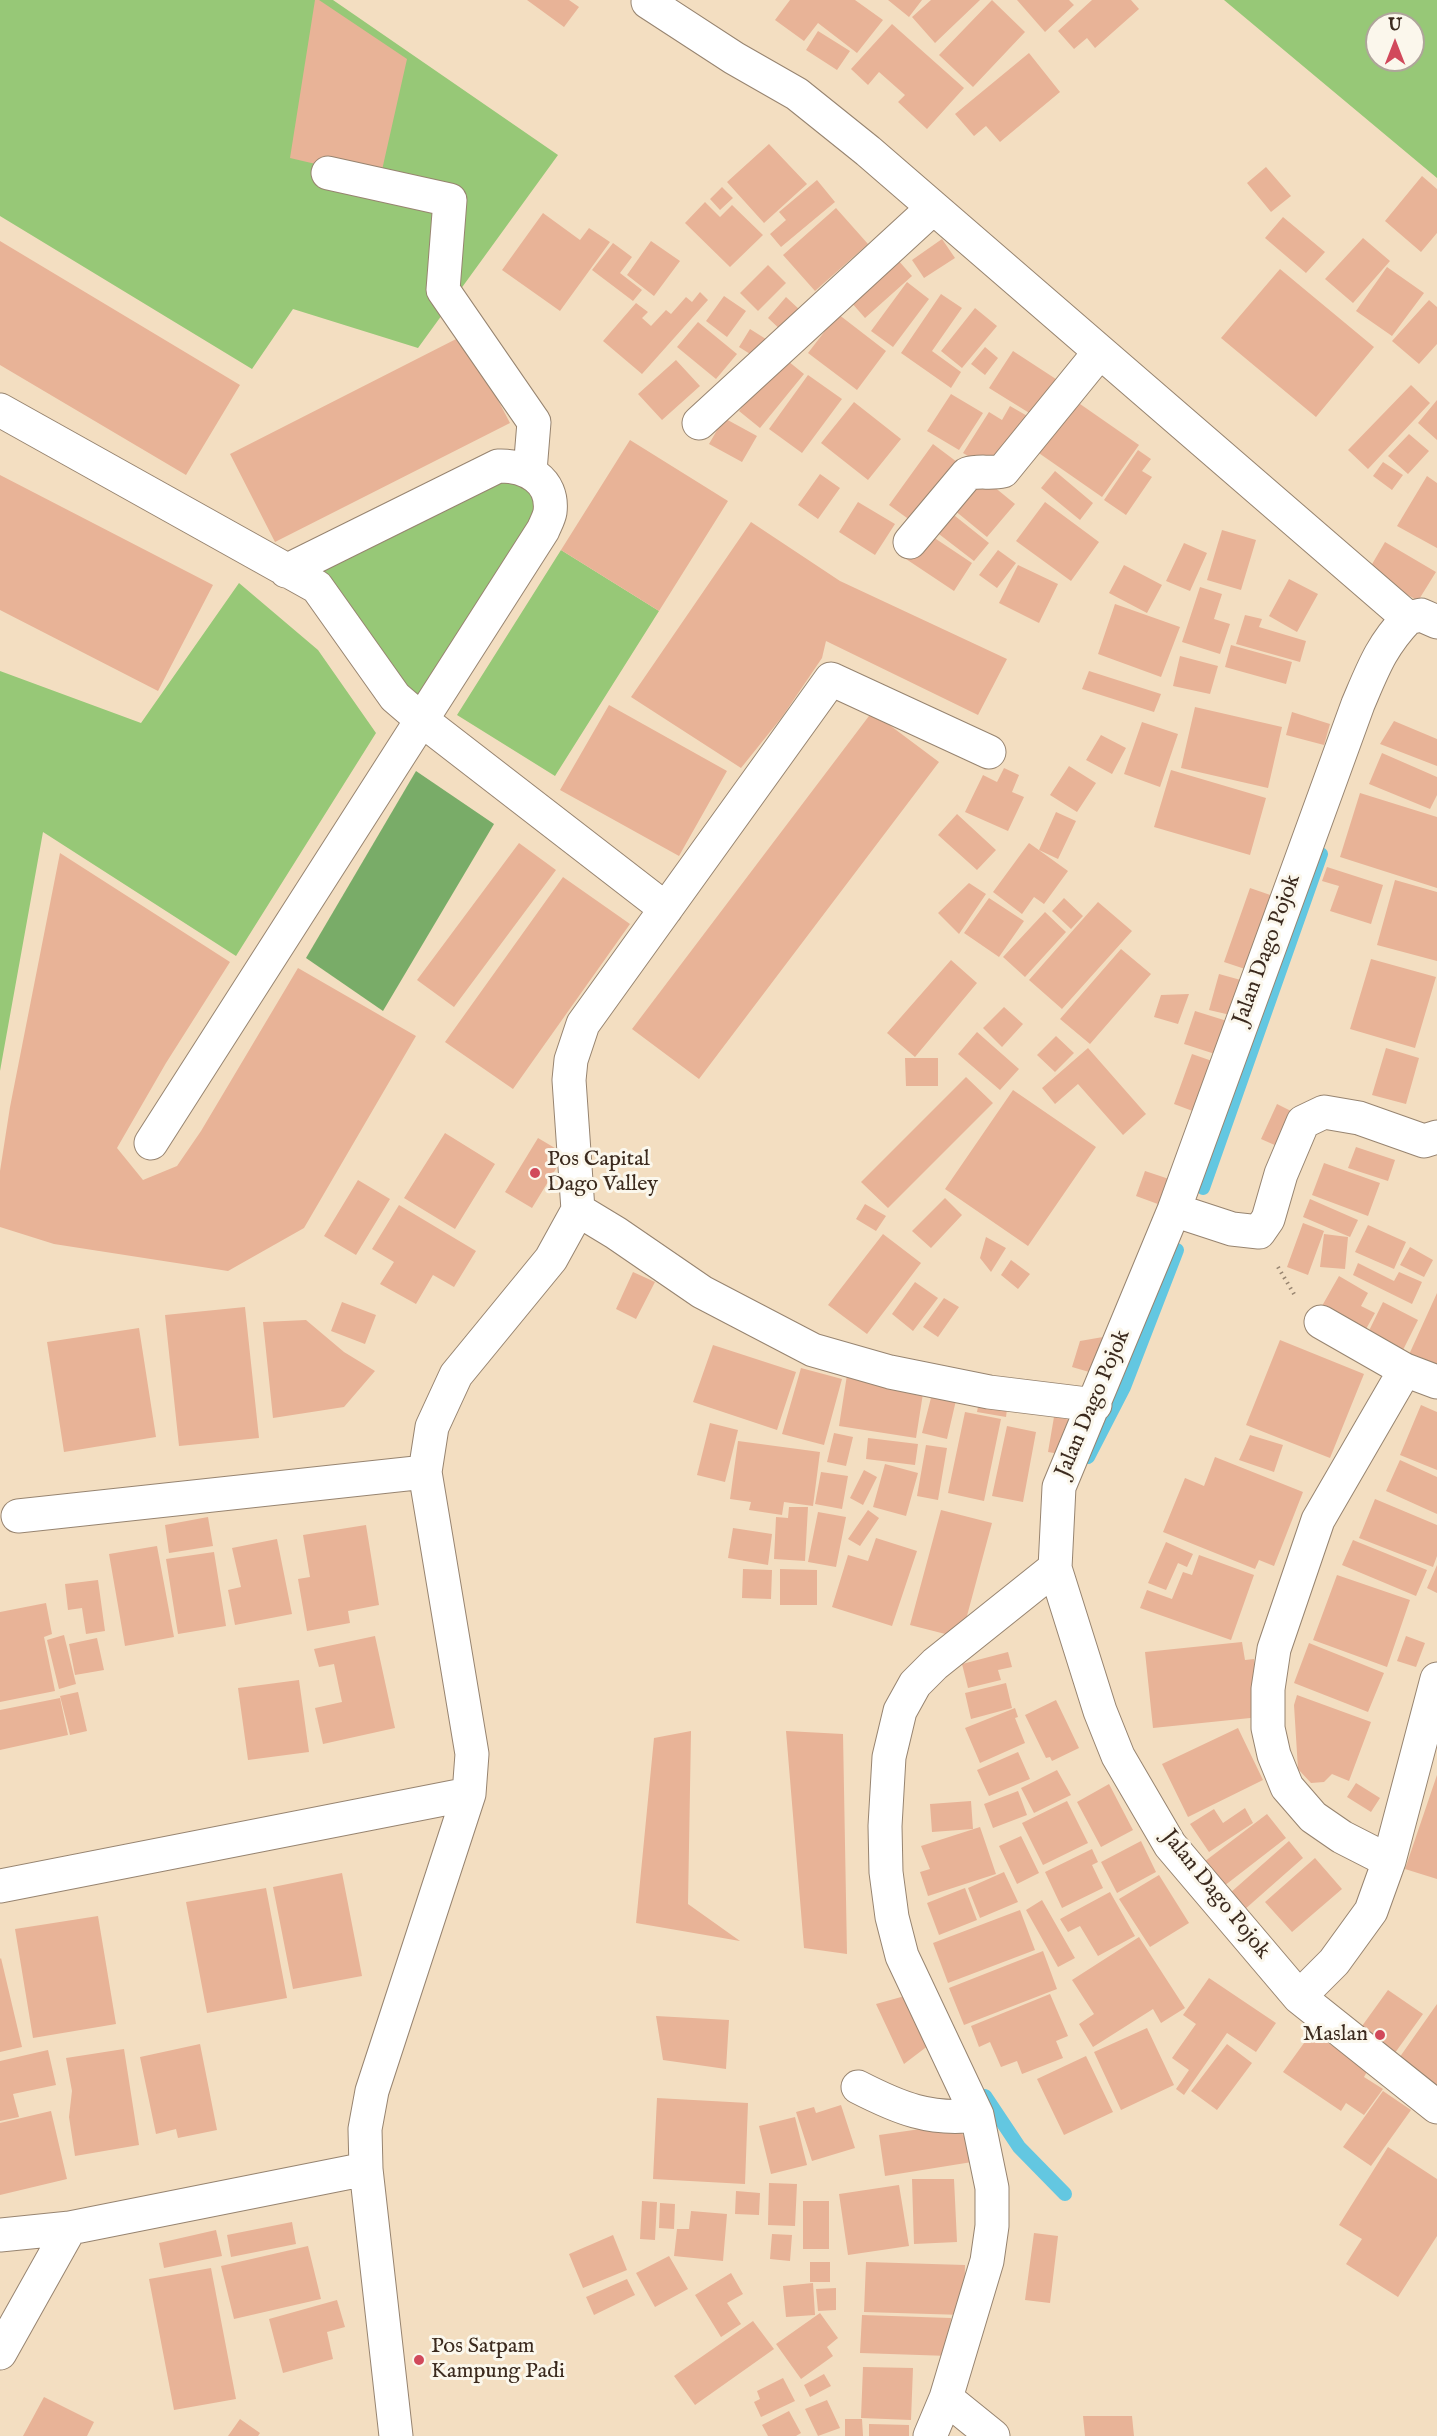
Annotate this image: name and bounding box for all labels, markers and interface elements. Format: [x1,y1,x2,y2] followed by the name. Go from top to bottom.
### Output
[1365,12,1425,72] north arrow
[1388,16,1402,36] text: U
[1228,871,1308,1029] street label: Jalan Dago Pojok
[547,1147,658,1198] place label: Pos Capital Dago Valley
[528,1166,542,1180] marker: Pos Capital Dago Valley
[1051,1326,1137,1482] street label: Jalan Dago Pojok
[1155,1825,1275,1965] street label: Jalan Dago Pojok
[1303,2022,1368,2048] place label: Maslan
[1373,2028,1387,2042] marker: Maslan
[431,2334,565,2386] place label: Pos Satpam Kampung Padi
[412,2353,426,2367] marker: Pos Satpam Kampung Padi

